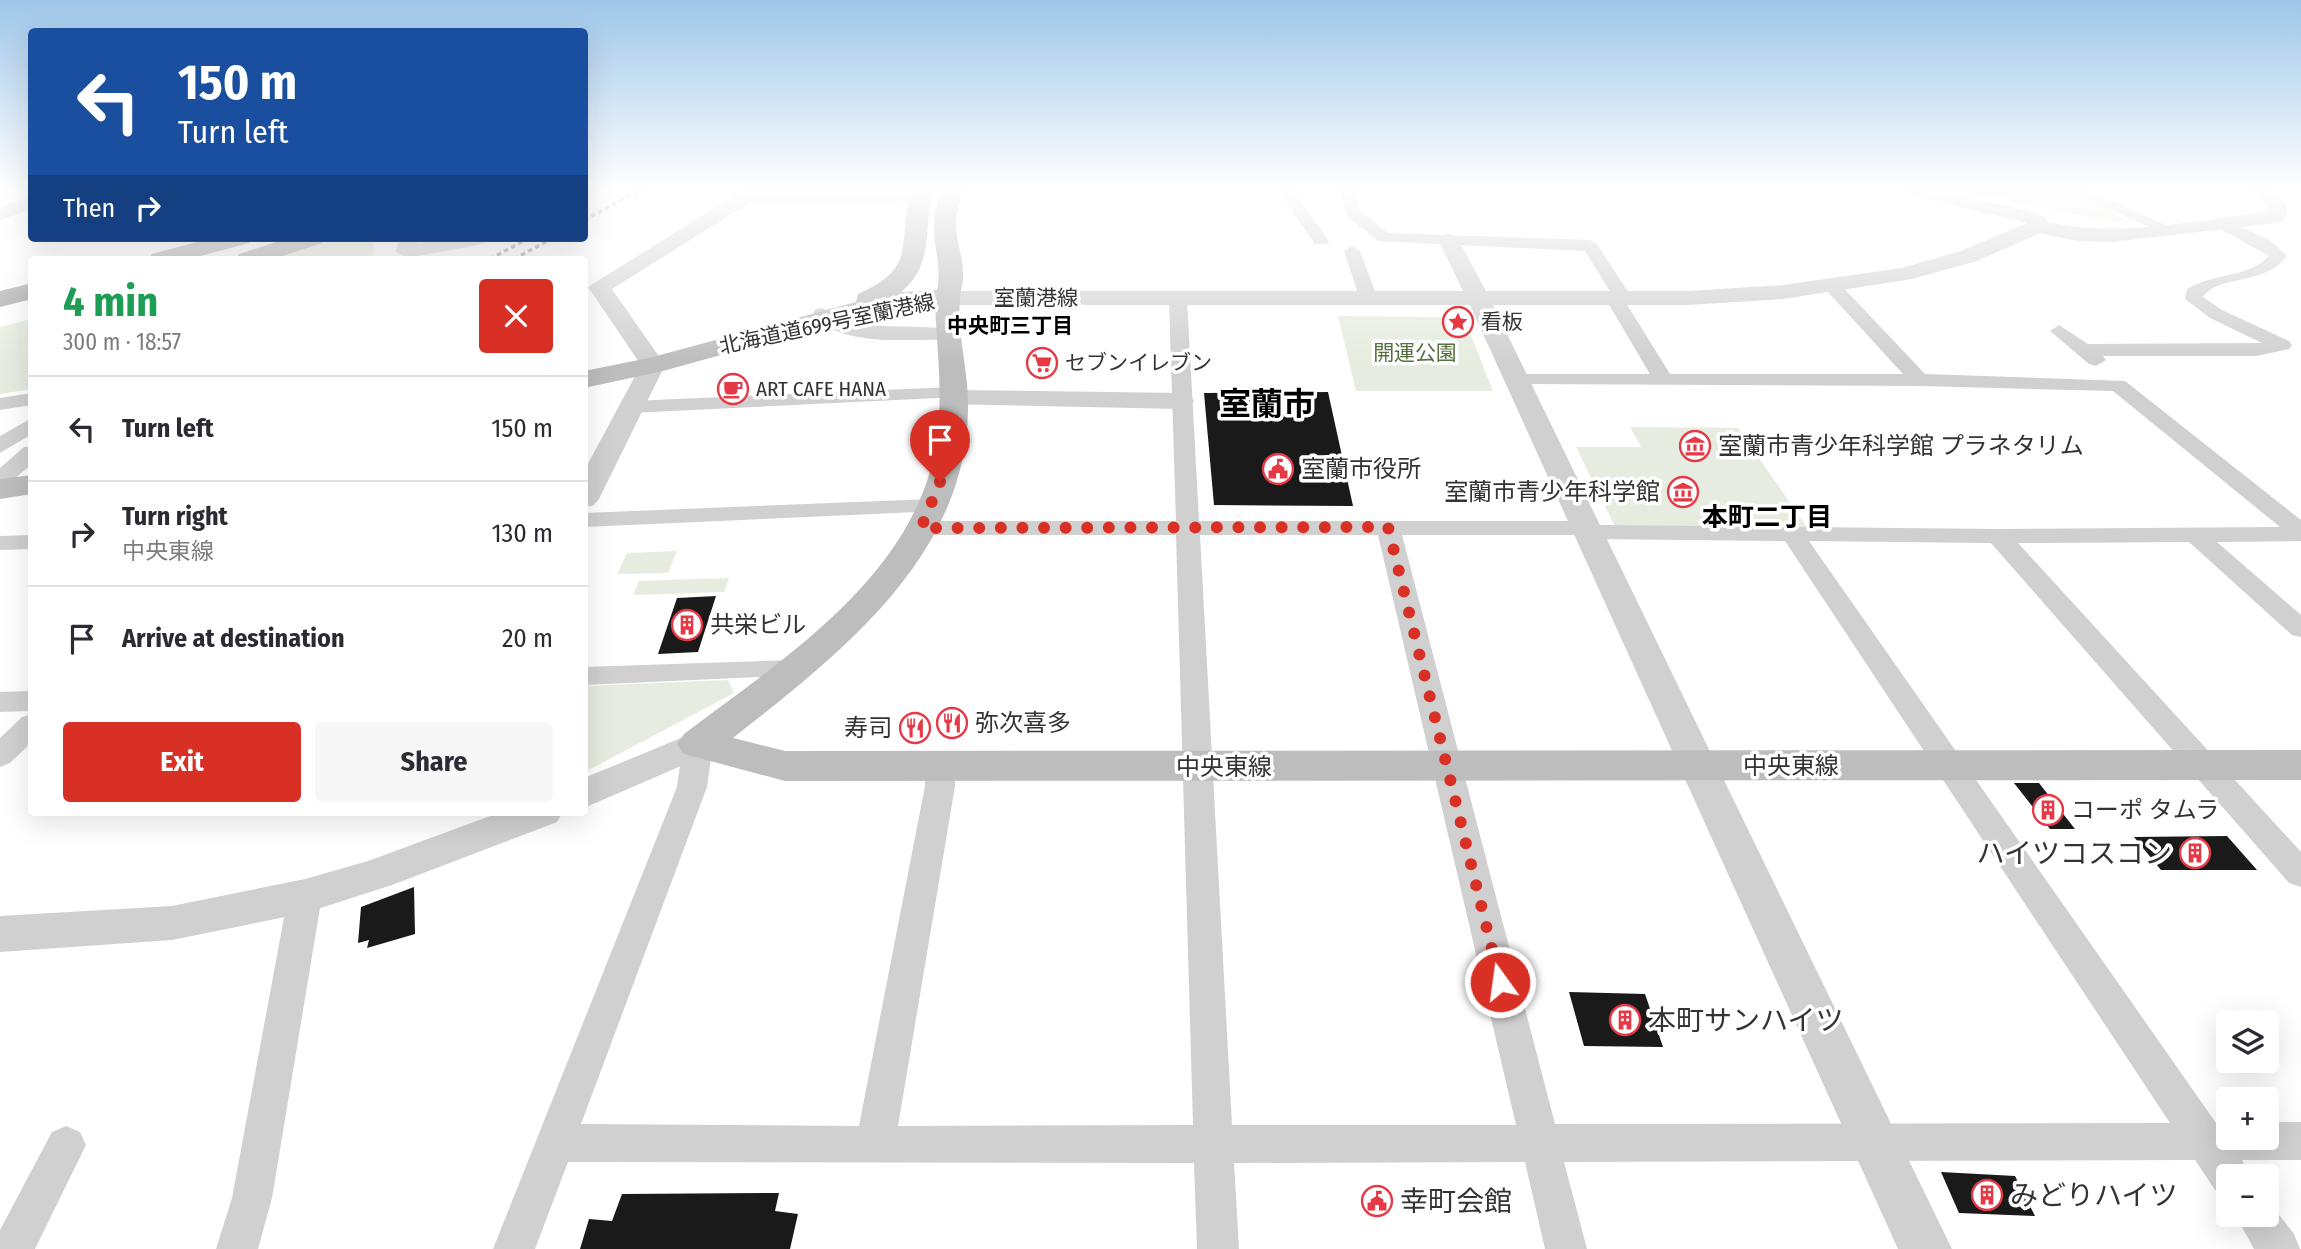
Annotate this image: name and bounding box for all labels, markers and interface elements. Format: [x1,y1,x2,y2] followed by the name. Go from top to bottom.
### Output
[178,53,297,112] text: 150 m
[63,56,154,147] icon: left
[178,113,288,151] text: Turn left
[129,189,167,227] icon: right
[63,193,115,224] text: Then
[63,277,158,327] text: 4 min
[479,279,553,353] button: close
[994,285,1078,311] street label: 室蘭港線
[717,288,937,360] street label: 北海道道699号室蘭港線
[1441,305,1475,339] place icon: 看板
[1481,309,1523,335] place label: 看板
[947,313,1073,339] district label: 中央町三丁目
[63,328,181,356] text: 300 m · 18:57
[1373,340,1457,366] park label: 開運公園
[1025,346,1059,380] supermarket icon: セブンイレブン
[1065,350,1212,376] place label: セブンイレブン
[716,372,750,406] cafe icon: ART CAFE HANA
[756,376,886,402] place label: ART CAFE HANA
[1219,385,1315,423] district label: 室蘭市
[63,410,101,448] icon: left
[910,410,970,482] pin
[122,413,214,444] text: Turn left
[491,413,553,444] text: 150 m
[921,421,959,459] icon: arrive
[1678,429,1712,463] museum icon: 室蘭市青少年科学館 プラネタリム
[1718,432,2084,460] place label: 室蘭市青少年科学館 プラネタリム
[1261,452,1295,486] public building icon: 室蘭市役所
[1301,455,1421,483] place label: 室蘭市役所
[1666,475,1700,509] museum icon: 室蘭市青少年科学館
[1444,478,1660,506] place label: 室蘭市青少年科学館
[122,501,228,532] text: Turn right
[1702,502,1832,533] district label: 本町二丁目
[63,515,101,553] icon: right
[491,518,553,549] text: 130 m
[122,537,214,565] text: 中央東線
[670,608,704,642] building icon: 共栄ビル
[710,611,806,639] place label: 共栄ビル
[63,620,101,658] icon: arrive
[122,623,345,654] text: Arrive at destination
[502,623,553,654] text: 20 m
[935,706,969,740] restaurant icon: 弥次喜多
[975,709,1071,737] place label: 弥次喜多
[898,711,932,745] restaurant icon: 寿司
[844,714,892,742] place label: 寿司
[63,722,301,802] button: Exit
[315,722,553,802] button: Share
[1743,752,1839,780] street label: 中央東線
[1176,753,1272,781] street label: 中央東線
[2031,793,2065,827] building icon: コーポ タムラ
[2071,796,2219,824] place label: コーポ タムラ
[2178,836,2212,870] building icon: ハイツコスコン
[1977,837,2172,870] place label: ハイツコスコン
[1463,945,1537,1019] position arrow
[1608,1003,1642,1037] building icon: 本町サンハイツ
[1648,1004,1843,1037] place label: 本町サンハイツ
[2216,1010,2279,1227] map controls
[2216,1010,2279,1073] button: layers
[2216,1087,2279,1150] button: +
[2216,1164,2279,1227] button: −
[1970,1178,2004,1212] building icon: みどりハイツ
[2010,1179,2177,1212] place label: みどりハイツ
[1360,1184,1394,1218] public building icon: 幸町会館
[1400,1185,1512,1218] place label: 幸町会館

